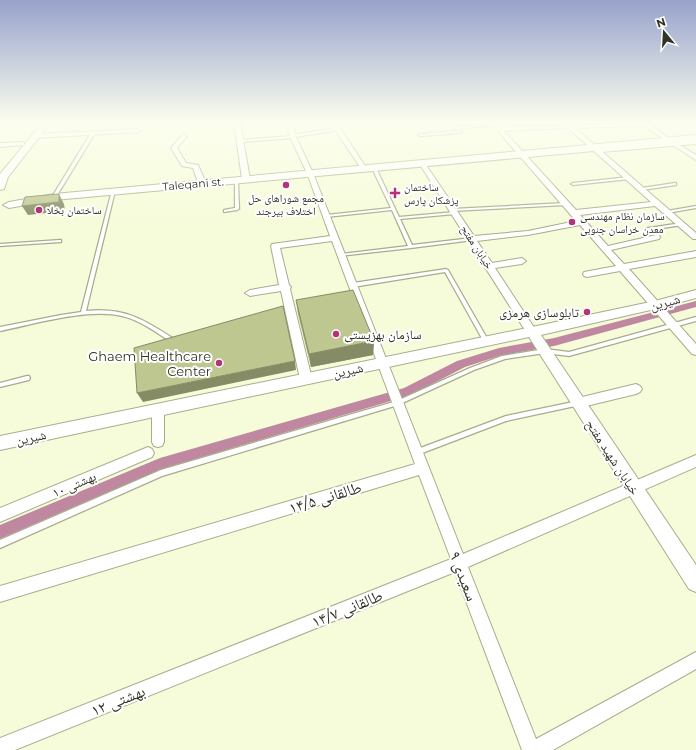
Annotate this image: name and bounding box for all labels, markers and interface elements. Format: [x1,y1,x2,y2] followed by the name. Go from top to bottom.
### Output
[644,12,684,52] north arrow
[655,14,667,31] text: N
[162,174,224,194] street label: Taleqani st.
[281,180,291,190] marker: مجمع شوراهای حل اختلاف بیرجند
[404,180,459,207] place label: ساختمان پزشکان پارس
[389,187,401,199] marker: ساختمان پزشکان پارس
[248,191,324,218] place label: مجمع شوراهای حل اختلاف بیرجند
[47,203,102,217] place label: ساختمان بخلا
[34,205,44,215] marker: ساختمان بخلا
[580,209,665,236] place label: سازمان نظام مهندسی معدن خراسان جنوبی
[567,217,577,227] marker: سازمان نظام مهندسی معدن خراسان جنوبی
[458,222,496,272] street label: خیابان مفتح
[648,290,682,315] street label: شیرین
[499,304,579,321] place label: تابلوسازی هرمزی
[582,307,592,317] marker: تابلوسازی هرمزی
[344,326,422,343] place label: سازمان بهزیستی
[331,329,341,339] marker: سازمان بهزیستی
[88,348,211,379] place label: Ghaem Healthcare Center
[214,358,224,368] marker: Ghaem Healthcare Center
[331,359,365,382] street label: شیرین
[581,417,643,499] street label: خیابان شهید مفتح
[14,426,48,449] street label: شیرین
[50,468,99,501] street label: بهشتی ۱۰
[287,477,364,518] street label: طالقانی ۱۴/۵
[444,549,482,604] street label: سعیدی ۹
[309,586,386,632] street label: طالقانی ۱۴/۷
[88,681,148,721] street label: بهشتی ۱۲

